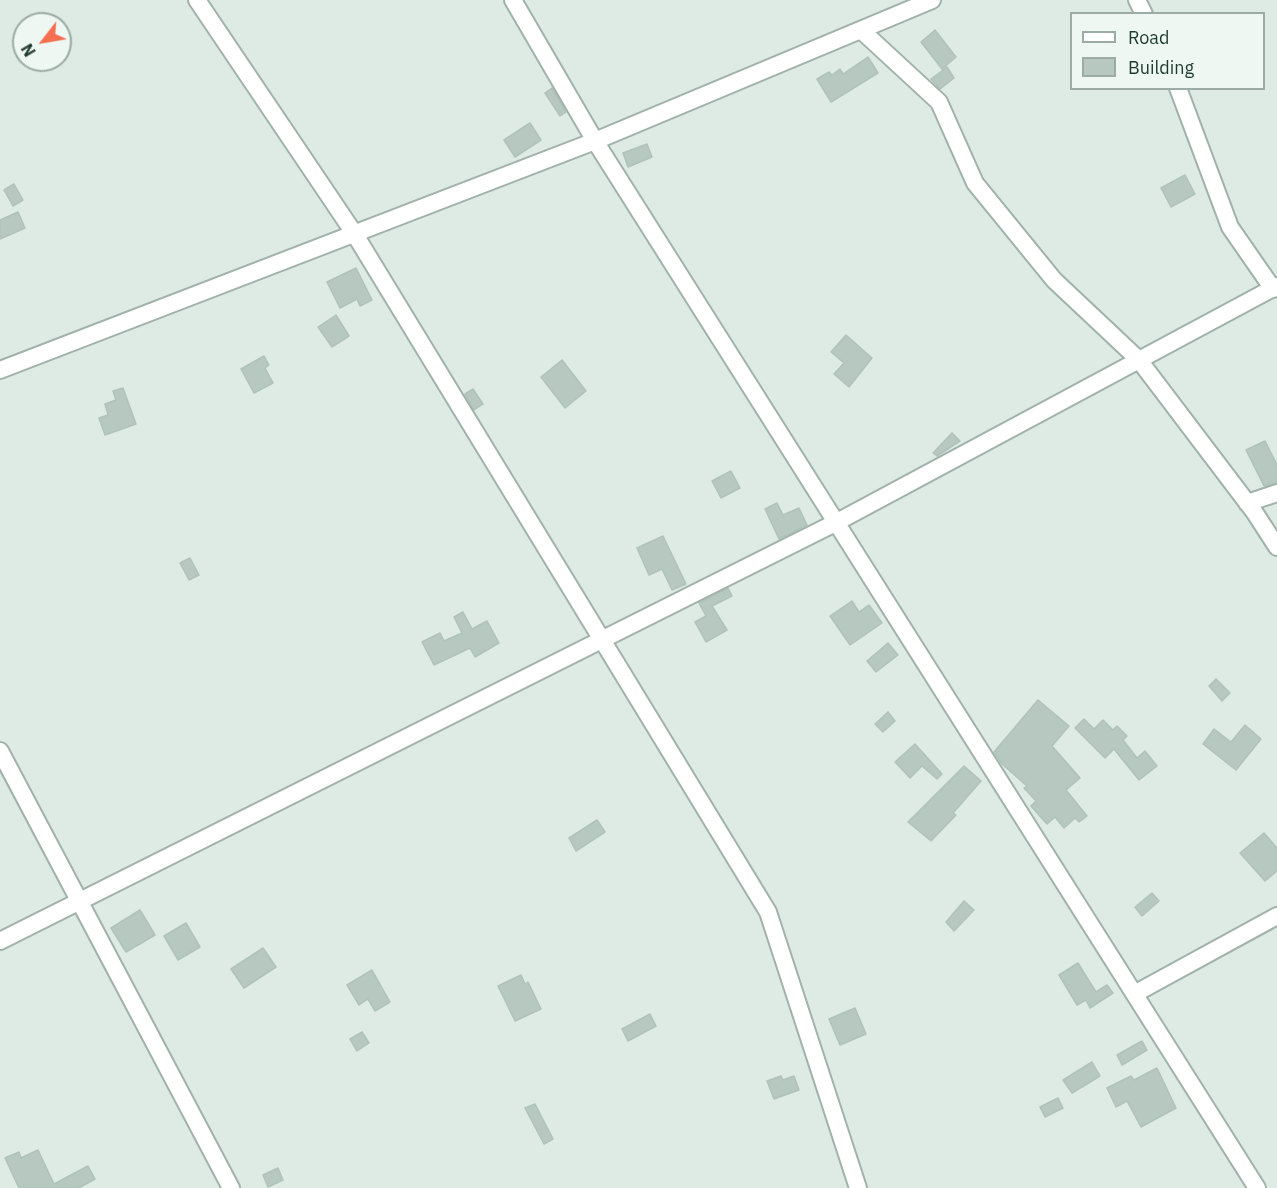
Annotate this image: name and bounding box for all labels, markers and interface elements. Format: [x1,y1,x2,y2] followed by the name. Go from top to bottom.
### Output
[12,12,72,72] north arrow
[1070,12,1265,90] legend
[1128,26,1169,49] text: Road
[17,40,40,60] text: N
[1128,56,1194,79] text: Building

